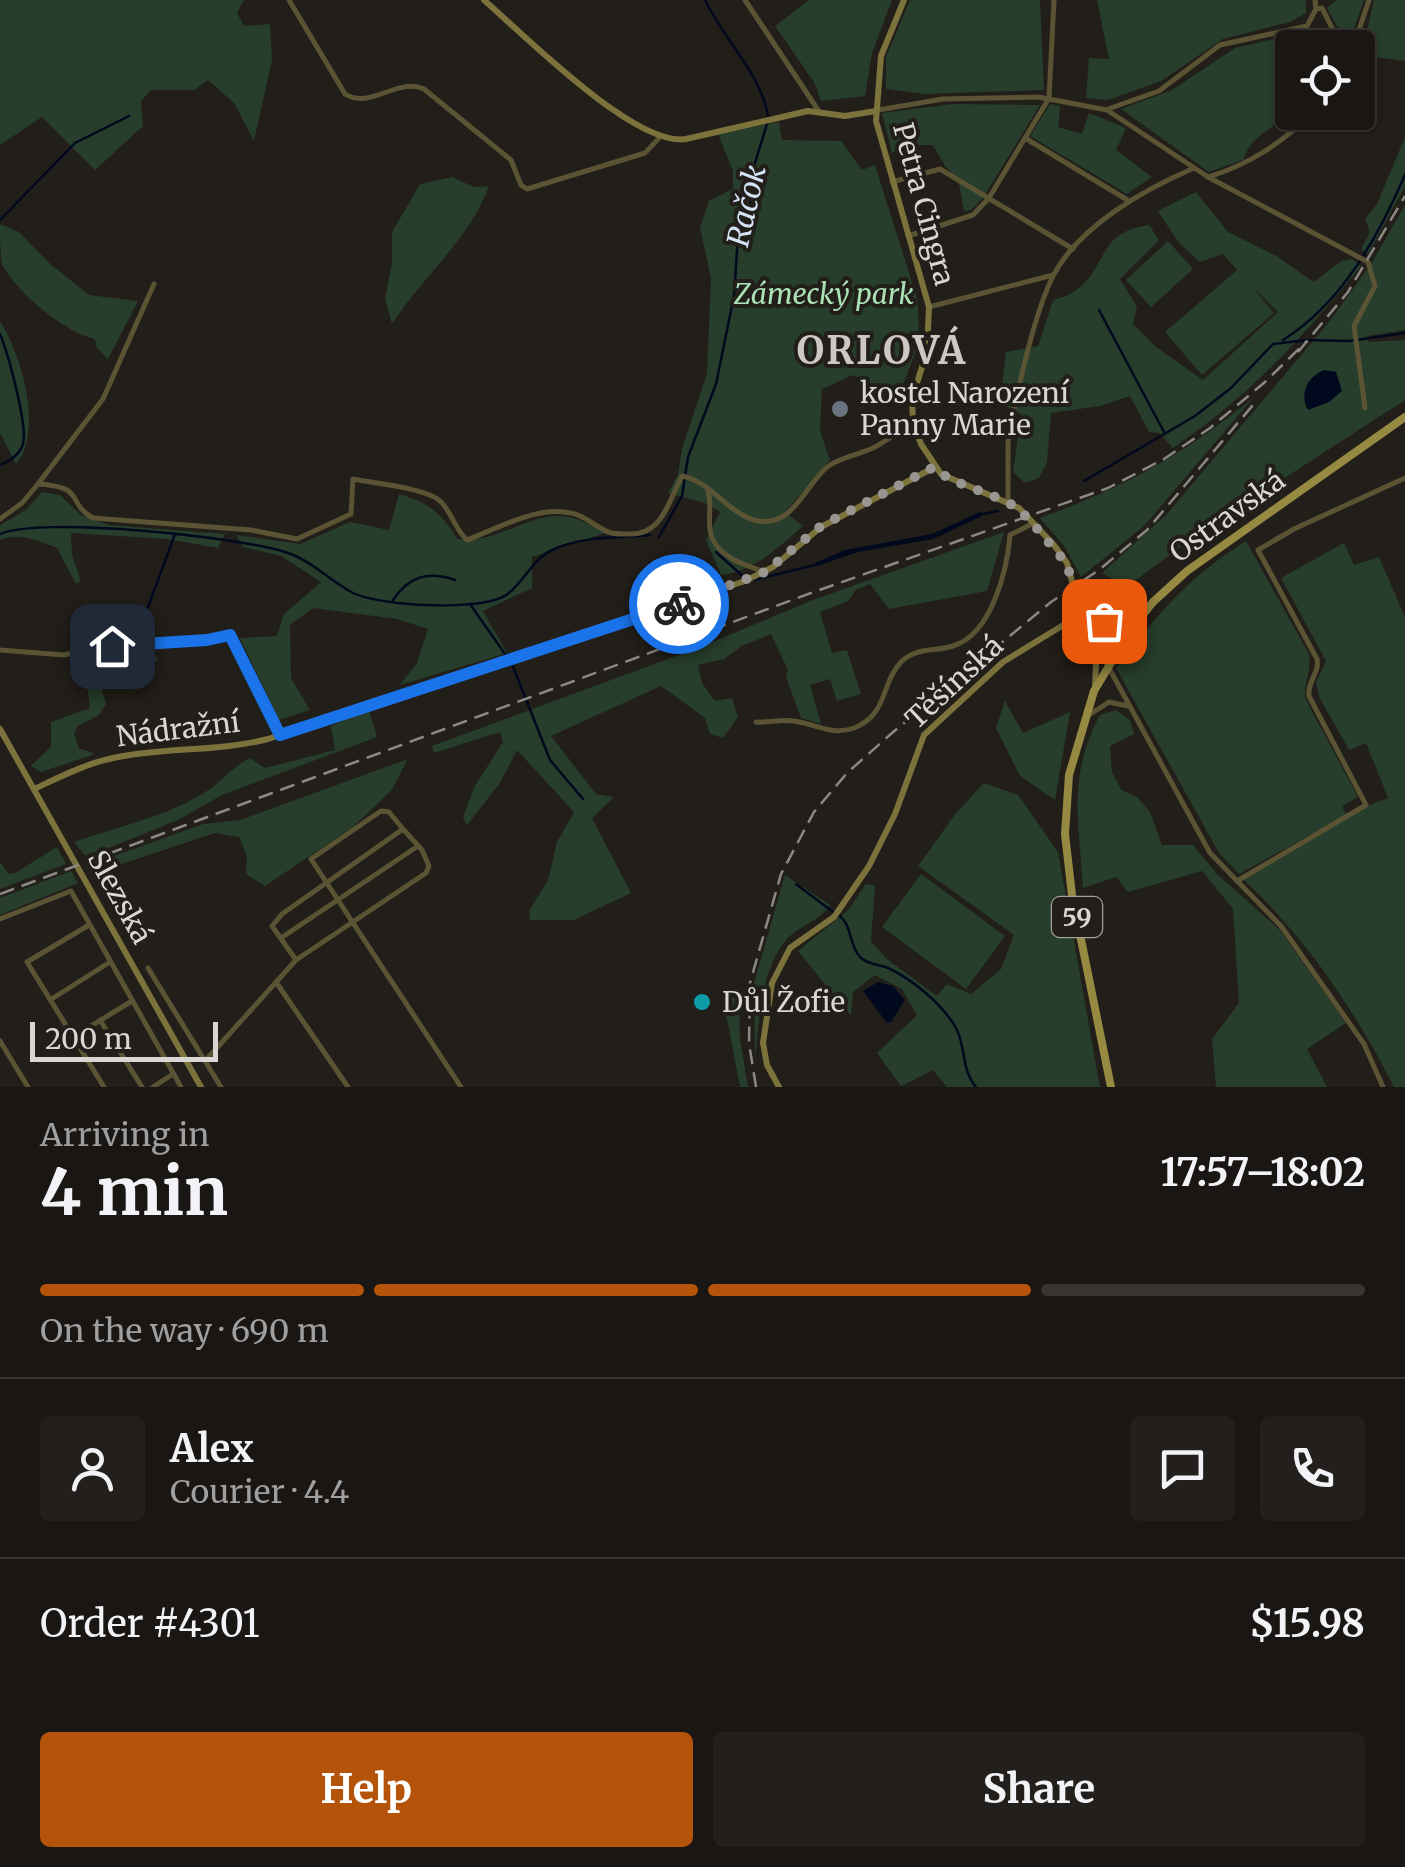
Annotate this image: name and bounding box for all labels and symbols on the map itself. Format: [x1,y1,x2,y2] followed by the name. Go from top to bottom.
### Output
[885,119,963,289] street label: Petra Cingra
[718,161,774,250] water label: Račok
[733,276,914,312] park label: Zámecký park
[797,325,967,374] district label: ORLOVÁ
[860,375,1070,443] place label: kostel Narození Panny Marie
[829,398,851,420] marker: kostel Narození Panny Marie
[1162,462,1292,570] street label: Ostravská
[629,554,729,654] courier
[1062,579,1147,664] pin
[70,604,155,689] pin
[898,628,1010,736] street label: Těšínská
[114,703,243,754] street label: Nádražní
[80,844,160,950] street label: Slezská
[1052,897,1102,937] road number: 59
[722,984,845,1020] place label: Důl Žofie
[691,991,713,1013] marker: Důl Žofie
[30,1017,218,1062] scale bar

